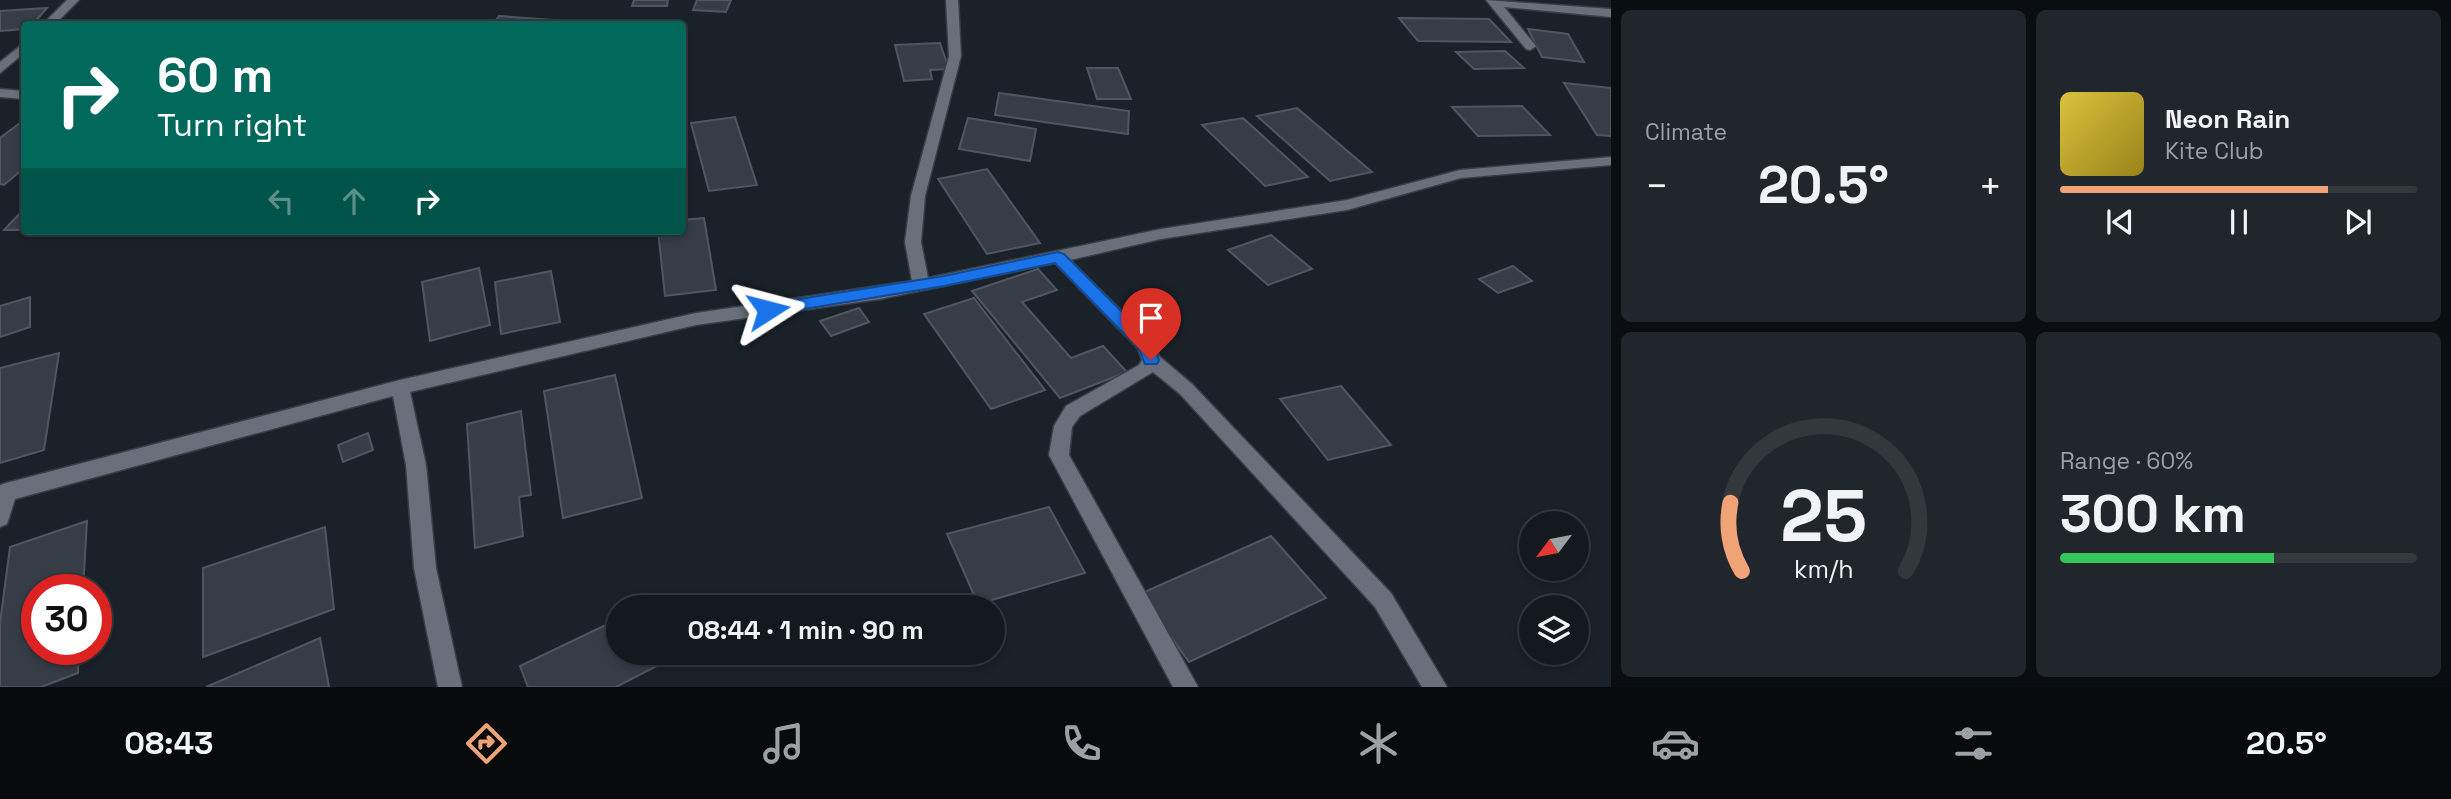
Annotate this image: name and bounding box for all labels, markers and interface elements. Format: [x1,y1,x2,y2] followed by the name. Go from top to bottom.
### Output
[157,44,273,106] text: 60 m
[42,49,133,140] icon: right
[2165,102,2290,136] text: Neon Rain
[157,105,307,145] text: Turn right
[1645,117,1727,147] text: Climate
[2165,136,2264,166] text: Kite Club
[1758,152,1889,218] text: 20.5°
[1645,162,1669,210] text: −
[1978,162,2002,210] text: +
[262,182,300,220] icon: left
[335,182,373,220] icon: ahead
[408,182,446,220] icon: right
[2101,203,2139,241] icon: previous
[2220,203,2258,241] icon: pause
[2339,203,2377,241] icon: next
[731,273,805,347] position arrow
[1121,288,1181,360] pin
[1132,299,1170,337] icon: arrive
[2060,446,2193,476] text: Range · 60%
[1780,469,1867,562] text: 25
[2060,481,2246,547] text: 300 km
[1519,511,1589,581] north arrow
[1519,511,1589,665] map controls
[1794,552,1853,584] text: km/h
[21,574,112,665] speed limit sign: 30
[1519,595,1589,665] button: layers
[687,613,924,647] text: 08:44 · 1 min · 90 m
[462,719,511,768] icon: directions
[759,719,808,768] icon: music
[1057,719,1106,768] icon: phone
[1354,719,1403,768] icon: climate
[1651,719,1700,768] icon: car
[1949,719,1998,768] icon: filters
[124,723,213,763] text: 08:43
[2246,723,2327,763] text: 20.5°

